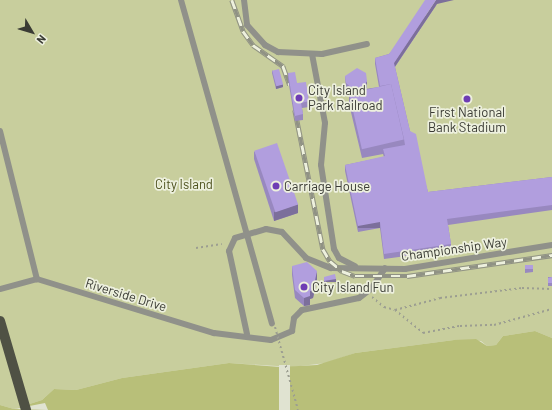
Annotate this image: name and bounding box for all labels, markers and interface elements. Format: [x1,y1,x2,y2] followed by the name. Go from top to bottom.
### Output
[12,12,52,52] north arrow
[34,33,49,47] text: N
[308,83,383,114] place label: City Island Park Railroad
[293,92,305,104] marker: City Island Park Railroad
[462,94,472,104] marker: First National Bank Stadium
[428,105,506,136] place label: First National Bank Stadium
[155,176,213,192] park label: City Island
[284,178,370,194] place label: Carriage House
[271,181,281,191] marker: Carriage House
[400,234,508,264] street label: Championship Way
[84,275,168,315] street label: Riverside Drive
[312,279,394,295] place label: City Island Fun
[299,282,309,292] marker: City Island Fun

